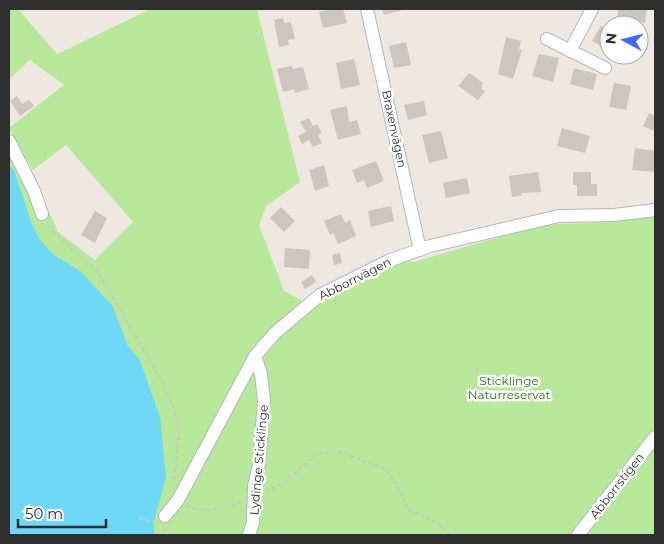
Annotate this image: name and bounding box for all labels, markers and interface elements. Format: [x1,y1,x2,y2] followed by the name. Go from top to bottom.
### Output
[599,15,649,65] north arrow
[601,32,621,45] text: N
[379,89,410,169] street label: Braxenvägen
[316,254,393,303] street label: Abborrvägen
[468,373,550,402] park label: Sticklinge Naturreservat
[246,404,271,516] street label: Lydinge Sticklinge
[586,450,647,522] street label: Abborrstigen
[18,496,105,528] scale bar
[25,504,63,523] text: 50 m

